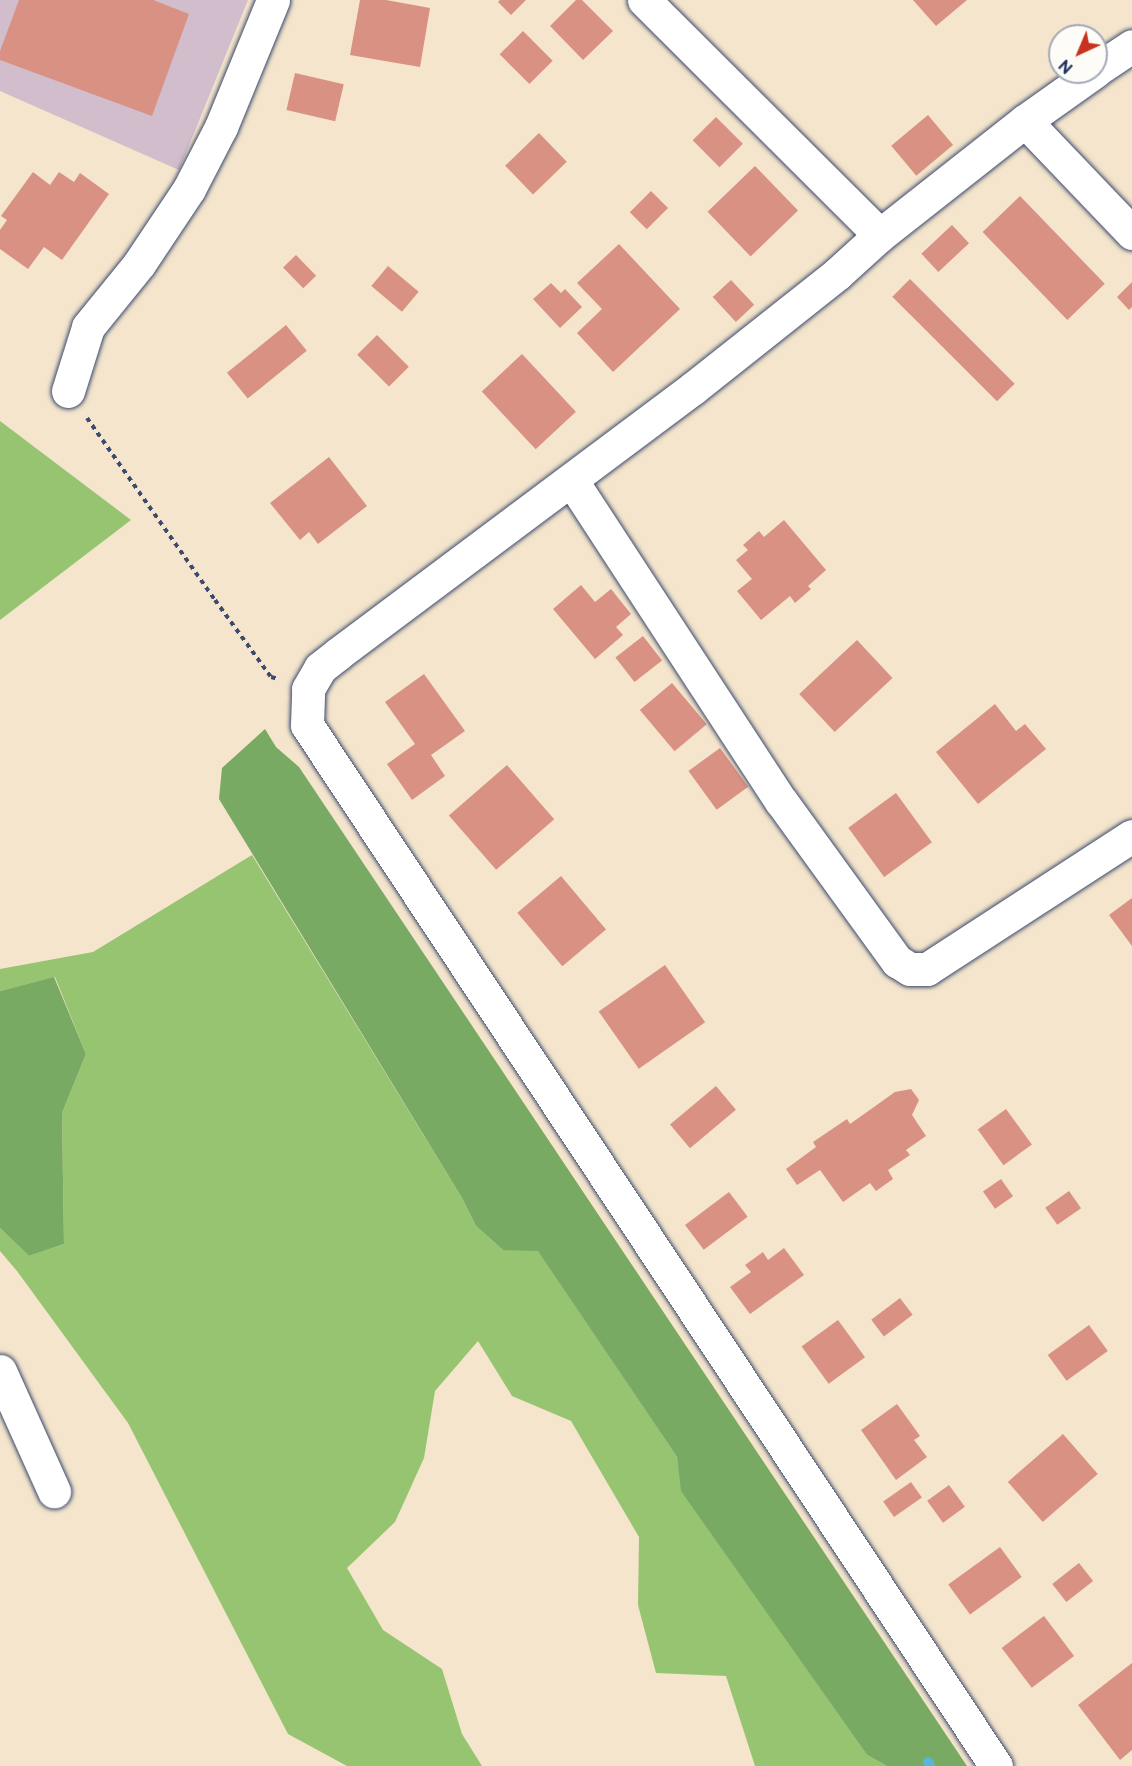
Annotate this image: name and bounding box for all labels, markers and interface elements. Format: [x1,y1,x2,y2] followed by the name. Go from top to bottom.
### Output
[1048,24,1108,84] north arrow
[1056,55,1077,77] text: N

